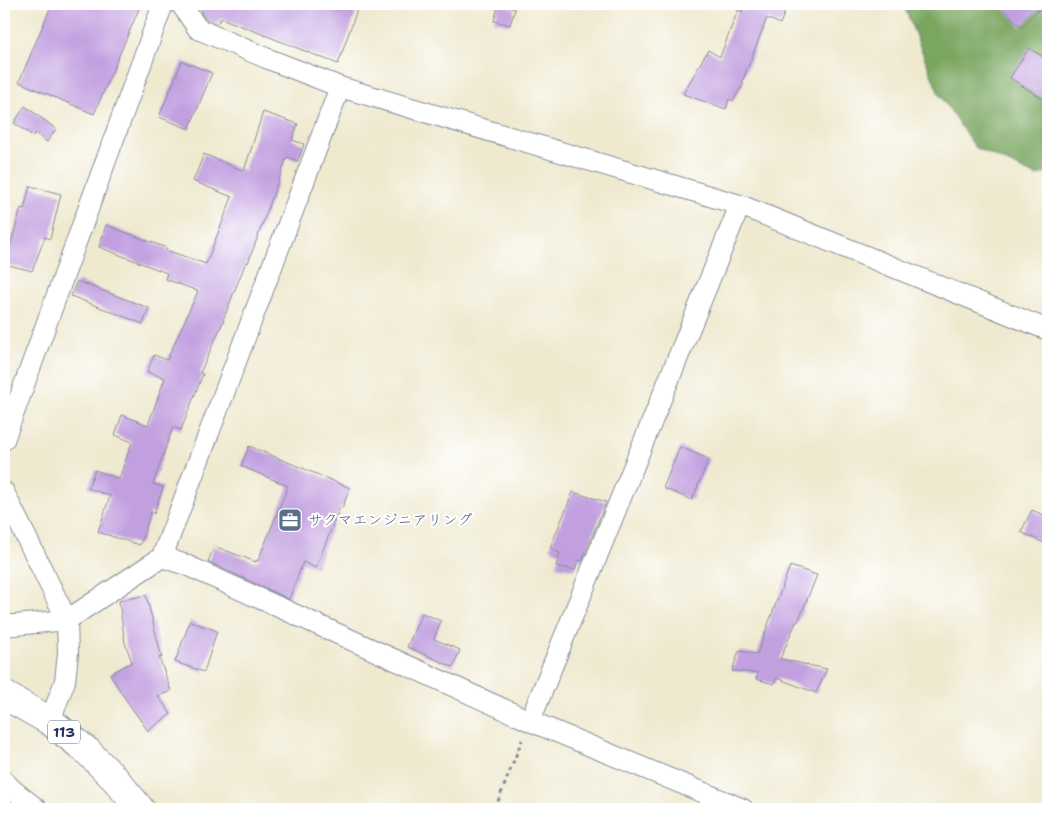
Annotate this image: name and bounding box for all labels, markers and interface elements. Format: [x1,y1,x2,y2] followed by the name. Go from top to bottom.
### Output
[277,507,303,533] office icon: サクマエンジニアリング
[308,510,472,530] place label: サクマエンジニアリング
[48,720,80,744] road number: 113

